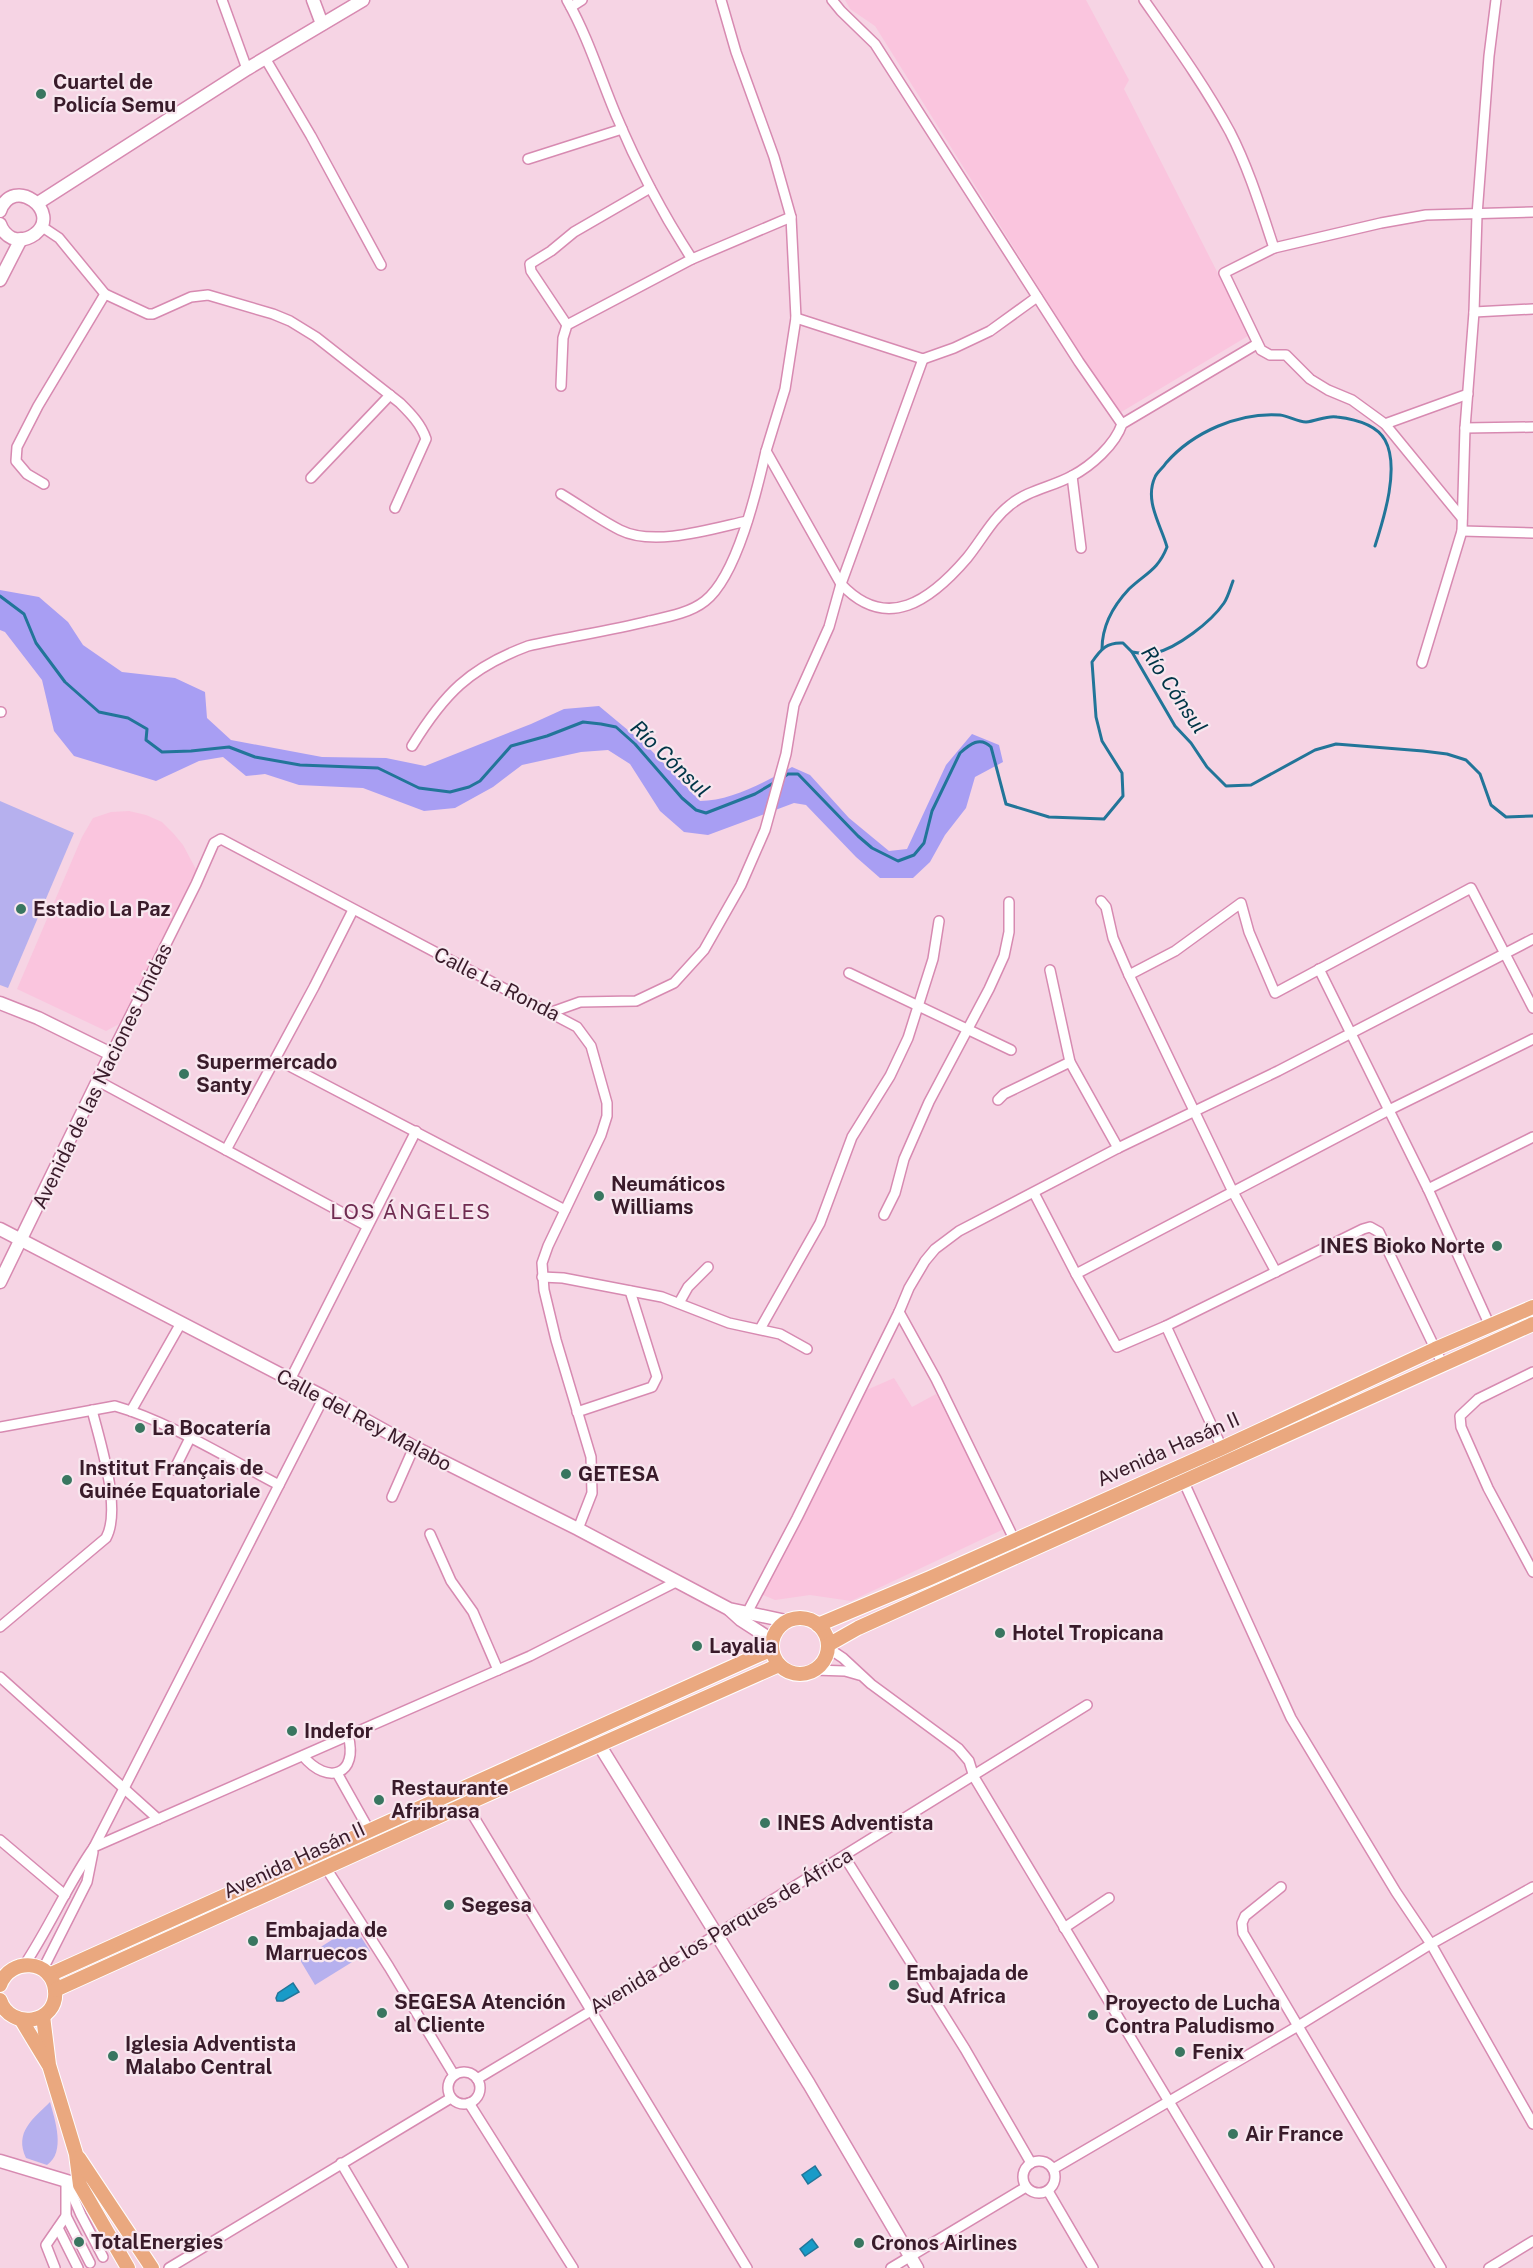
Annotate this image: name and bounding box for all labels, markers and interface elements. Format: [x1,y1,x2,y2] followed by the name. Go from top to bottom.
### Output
[53,70,176,117] place label: Cuartel de Policía Semu
[34,87,48,101] marker: Cuartel de Policía Semu
[1136,641,1213,738] water label: Río Cónsul
[626,715,715,802] water label: Río Cónsul
[33,897,171,921] place label: Estadio La Paz
[14,902,28,916] marker: Estadio La Paz
[27,939,177,1213] street label: Avenida de las Naciones Unidas
[430,942,564,1026] street label: Calle La Ronda
[196,1050,337,1097] place label: Supermercado Santy
[177,1067,191,1081] marker: Supermercado Santy
[611,1172,725,1219] place label: Neumáticos Williams
[592,1189,606,1203] marker: Neumáticos Williams
[330,1199,492,1224] district label: LOS ÁNGELES
[1320,1234,1485,1258] place label: INES Bioko Norte
[1490,1239,1504,1253] marker: INES Bioko Norte
[272,1364,456,1476] street label: Calle del Rey Malabo
[1093,1407,1243,1491] street label: Avenida Hasán II
[152,1416,271,1440] place label: La Bocatería
[133,1421,147,1435] marker: La Bocatería
[79,1456,264,1503] place label: Institut Français de Guinée Equatoriale
[578,1462,660,1486] place label: GETESA
[559,1467,573,1481] marker: GETESA
[60,1473,74,1487] marker: Institut Français de Guinée Equatoriale
[1012,1621,1163,1645] place label: Hotel Tropicana
[993,1626,1007,1640] marker: Hotel Tropicana
[709,1634,777,1658] place label: Layalia
[690,1639,704,1653] marker: Layalia
[304,1719,373,1743] place label: Indefor
[285,1724,299,1738] marker: Indefor
[391,1776,509,1823] place label: Restaurante Afribrasa
[372,1793,386,1807] marker: Restaurante Afribrasa
[777,1811,933,1835] place label: INES Adventista
[758,1816,772,1830] marker: INES Adventista
[219,1817,369,1903] street label: Avenida Hasán II
[585,1842,857,2019] street label: Avenida de los Parques de África
[461,1893,532,1917] place label: Segesa
[442,1898,456,1912] marker: Segesa
[265,1918,388,1965] place label: Embajada de Marruecos
[246,1934,260,1948] marker: Embajada de Marruecos
[906,1961,1029,2008] place label: Embajada de Sud Africa
[887,1978,901,1992] marker: Embajada de Sud Africa
[394,1990,566,2037] place label: SEGESA Atención al Cliente
[1105,1991,1280,2038] place label: Proyecto de Lucha Contra Paludismo
[375,2006,389,2020] marker: SEGESA Atención al Cliente
[1086,2008,1100,2022] marker: Proyecto de Lucha Contra Paludismo
[125,2032,296,2079] place label: Iglesia Adventista Malabo Central
[1192,2040,1245,2064] place label: Fenix
[1173,2045,1187,2059] marker: Fenix
[106,2049,120,2063] marker: Iglesia Adventista Malabo Central
[1245,2122,1344,2146] place label: Air France
[1226,2127,1240,2141] marker: Air France
[91,2230,223,2254] place label: TotalEnergies
[871,2231,1017,2255] place label: Cronos Airlines
[72,2235,86,2249] marker: TotalEnergies
[852,2236,866,2250] marker: Cronos Airlines

